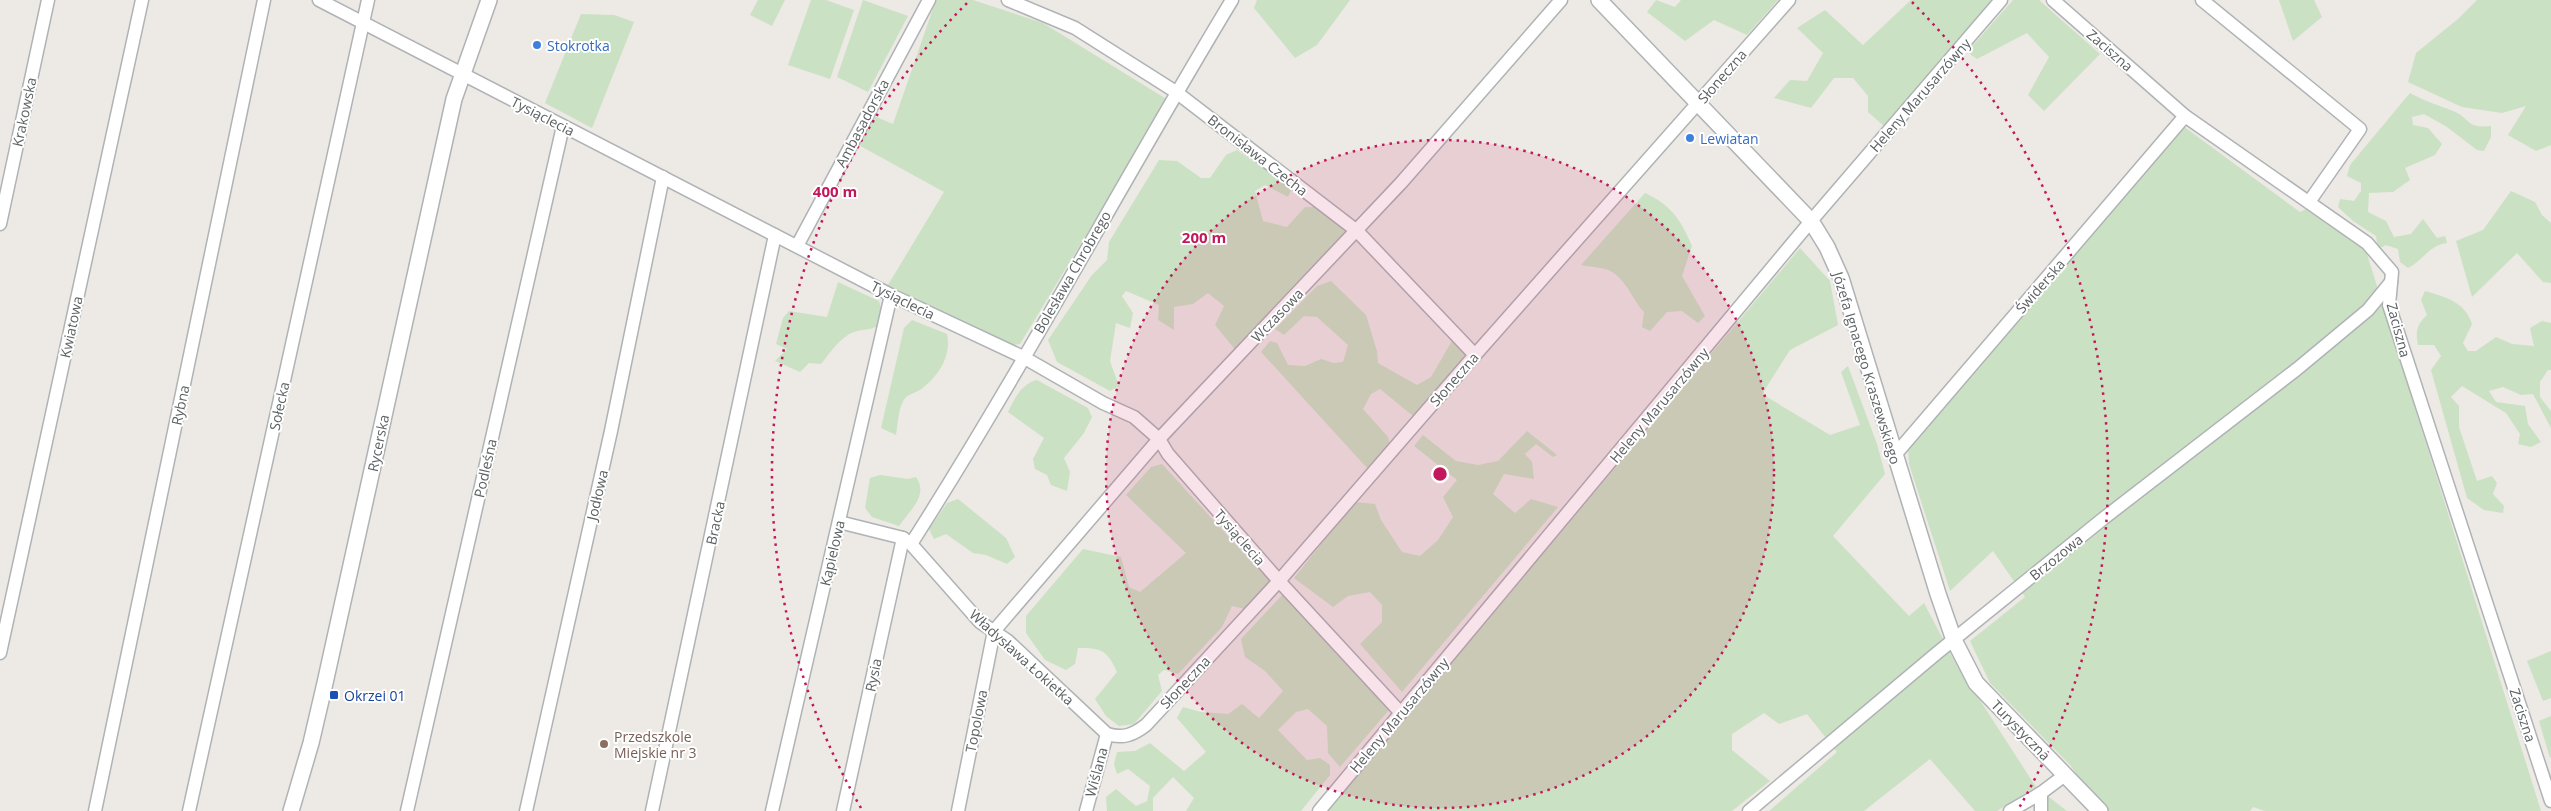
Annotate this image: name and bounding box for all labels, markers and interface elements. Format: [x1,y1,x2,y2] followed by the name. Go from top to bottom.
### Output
[2083,25,2137,75] street label: Zaciszna
[1865,33,1975,156] street label: Heleny Marusarzówny
[547,36,610,55] place label: Stokrotka
[531,39,543,51] marker: Stokrotka
[1693,45,1751,107] street label: Słoneczna
[7,76,41,148] street label: Krakowska
[831,76,893,170] street label: Ambasadorska
[508,92,578,140] street label: Tysiąclecia
[1204,110,1312,200] street label: Bronisława Czecha
[1700,129,1759,148] place label: Lewiatan
[1684,132,1696,144] marker: Lewiatan
[813,181,857,201] text: 400 m
[1029,207,1115,337] street label: Bolesława Chrobrego
[1182,227,1226,247] text: 200 m
[2011,255,2069,317] street label: Świderska
[1828,268,1905,467] street label: Józefa Ignacego Kraszewskiego
[868,276,938,324] street label: Tysiąclecia
[1247,284,1307,346] street label: Wczasowa
[55,294,87,360] street label: Kwiatowa
[2383,301,2415,359] street label: Zaciszna
[1605,343,1714,467] street label: Heleny Marusarzówny
[1425,348,1483,410] street label: Słoneczna
[265,380,293,432] street label: Sołecka
[166,383,194,427] street label: Rybna
[363,413,393,473] street label: Rycerska
[469,437,501,499] street label: Podleśna
[1431,465,1449,483] centre of rings
[582,468,612,524] street label: Jodłowa
[701,499,729,547] street label: Bracka
[1210,505,1270,569] street label: Tysiąclecia
[815,518,849,588] street label: Kąpielowa
[2025,530,2087,584] street label: Brzozowa
[966,605,1078,709] street label: Władysława Łokietka
[1156,651,1214,713] street label: Słoneczna
[1345,653,1454,777] street label: Heleny Marusarzówny
[860,657,886,693] street label: Rysia
[344,686,406,705] place label: Okrzei 01
[2505,686,2541,744] street label: Zaciszna
[961,688,991,754] street label: Topolowa
[328,689,340,701] marker: Okrzei 01
[1987,696,2055,764] street label: Turystyczna
[614,727,697,762] place label: Przedszkole Miejskie nr 3
[598,738,610,750] marker: Przedszkole Miejskie nr 3
[1080,745,1112,799] street label: Wiślana

